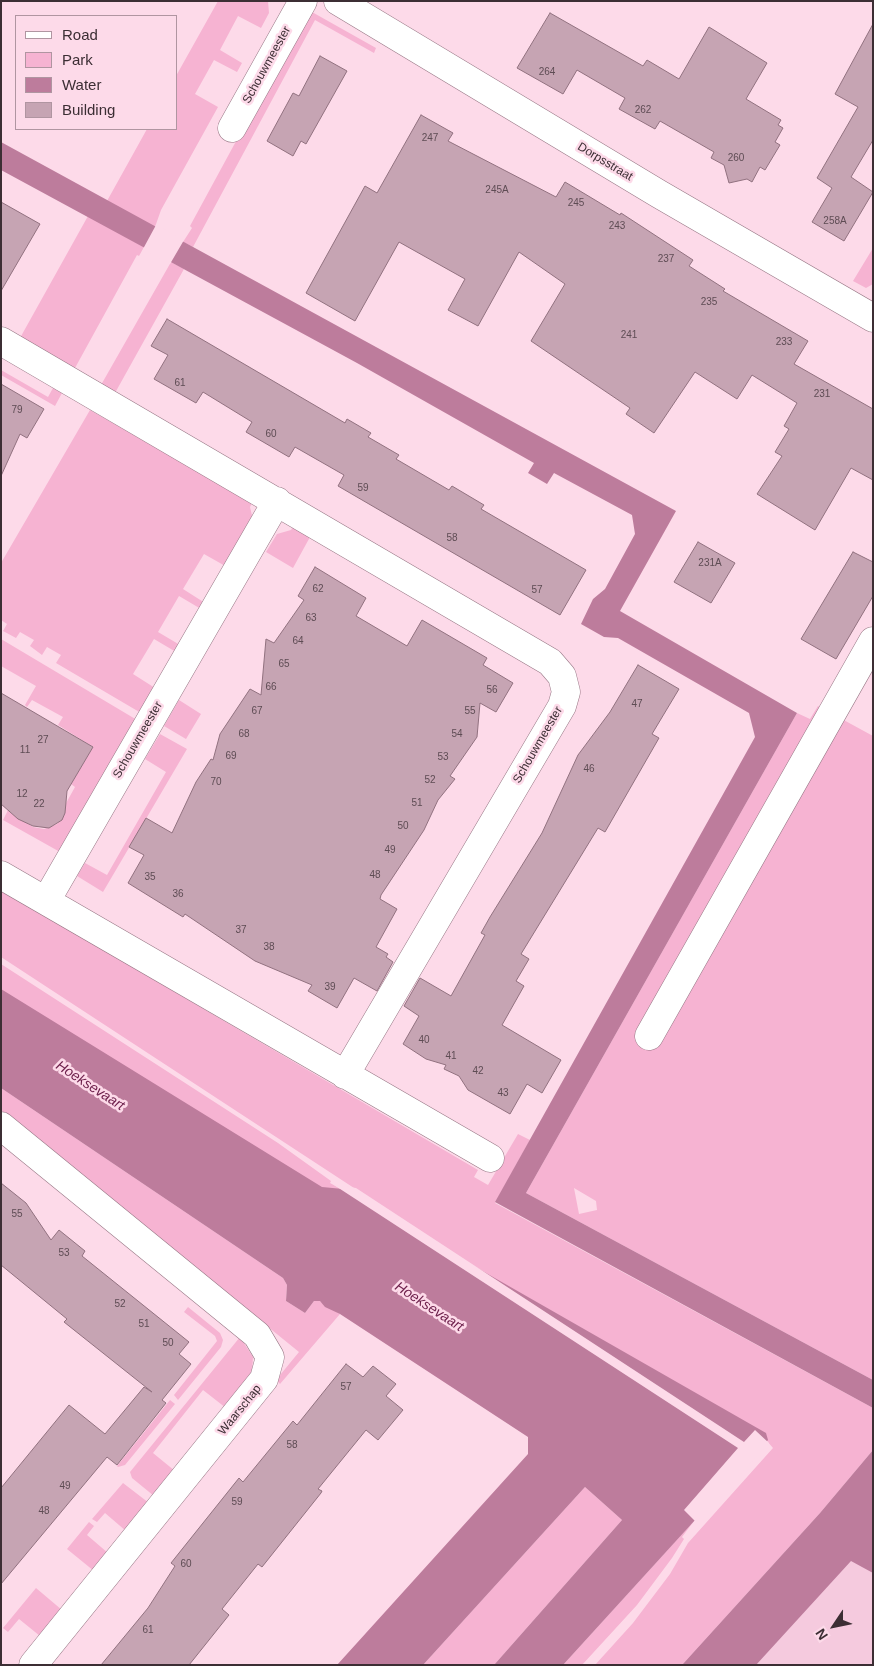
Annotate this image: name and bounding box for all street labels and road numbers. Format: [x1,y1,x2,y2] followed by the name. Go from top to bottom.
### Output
[240,24,294,106] street label: Schouwmeester
[575,140,635,184] street label: Dorpsstraat
[110,699,166,781] street label: Schouwmeester
[510,704,566,786] street label: Schouwmeester
[215,1382,265,1438] street label: Waarschap

